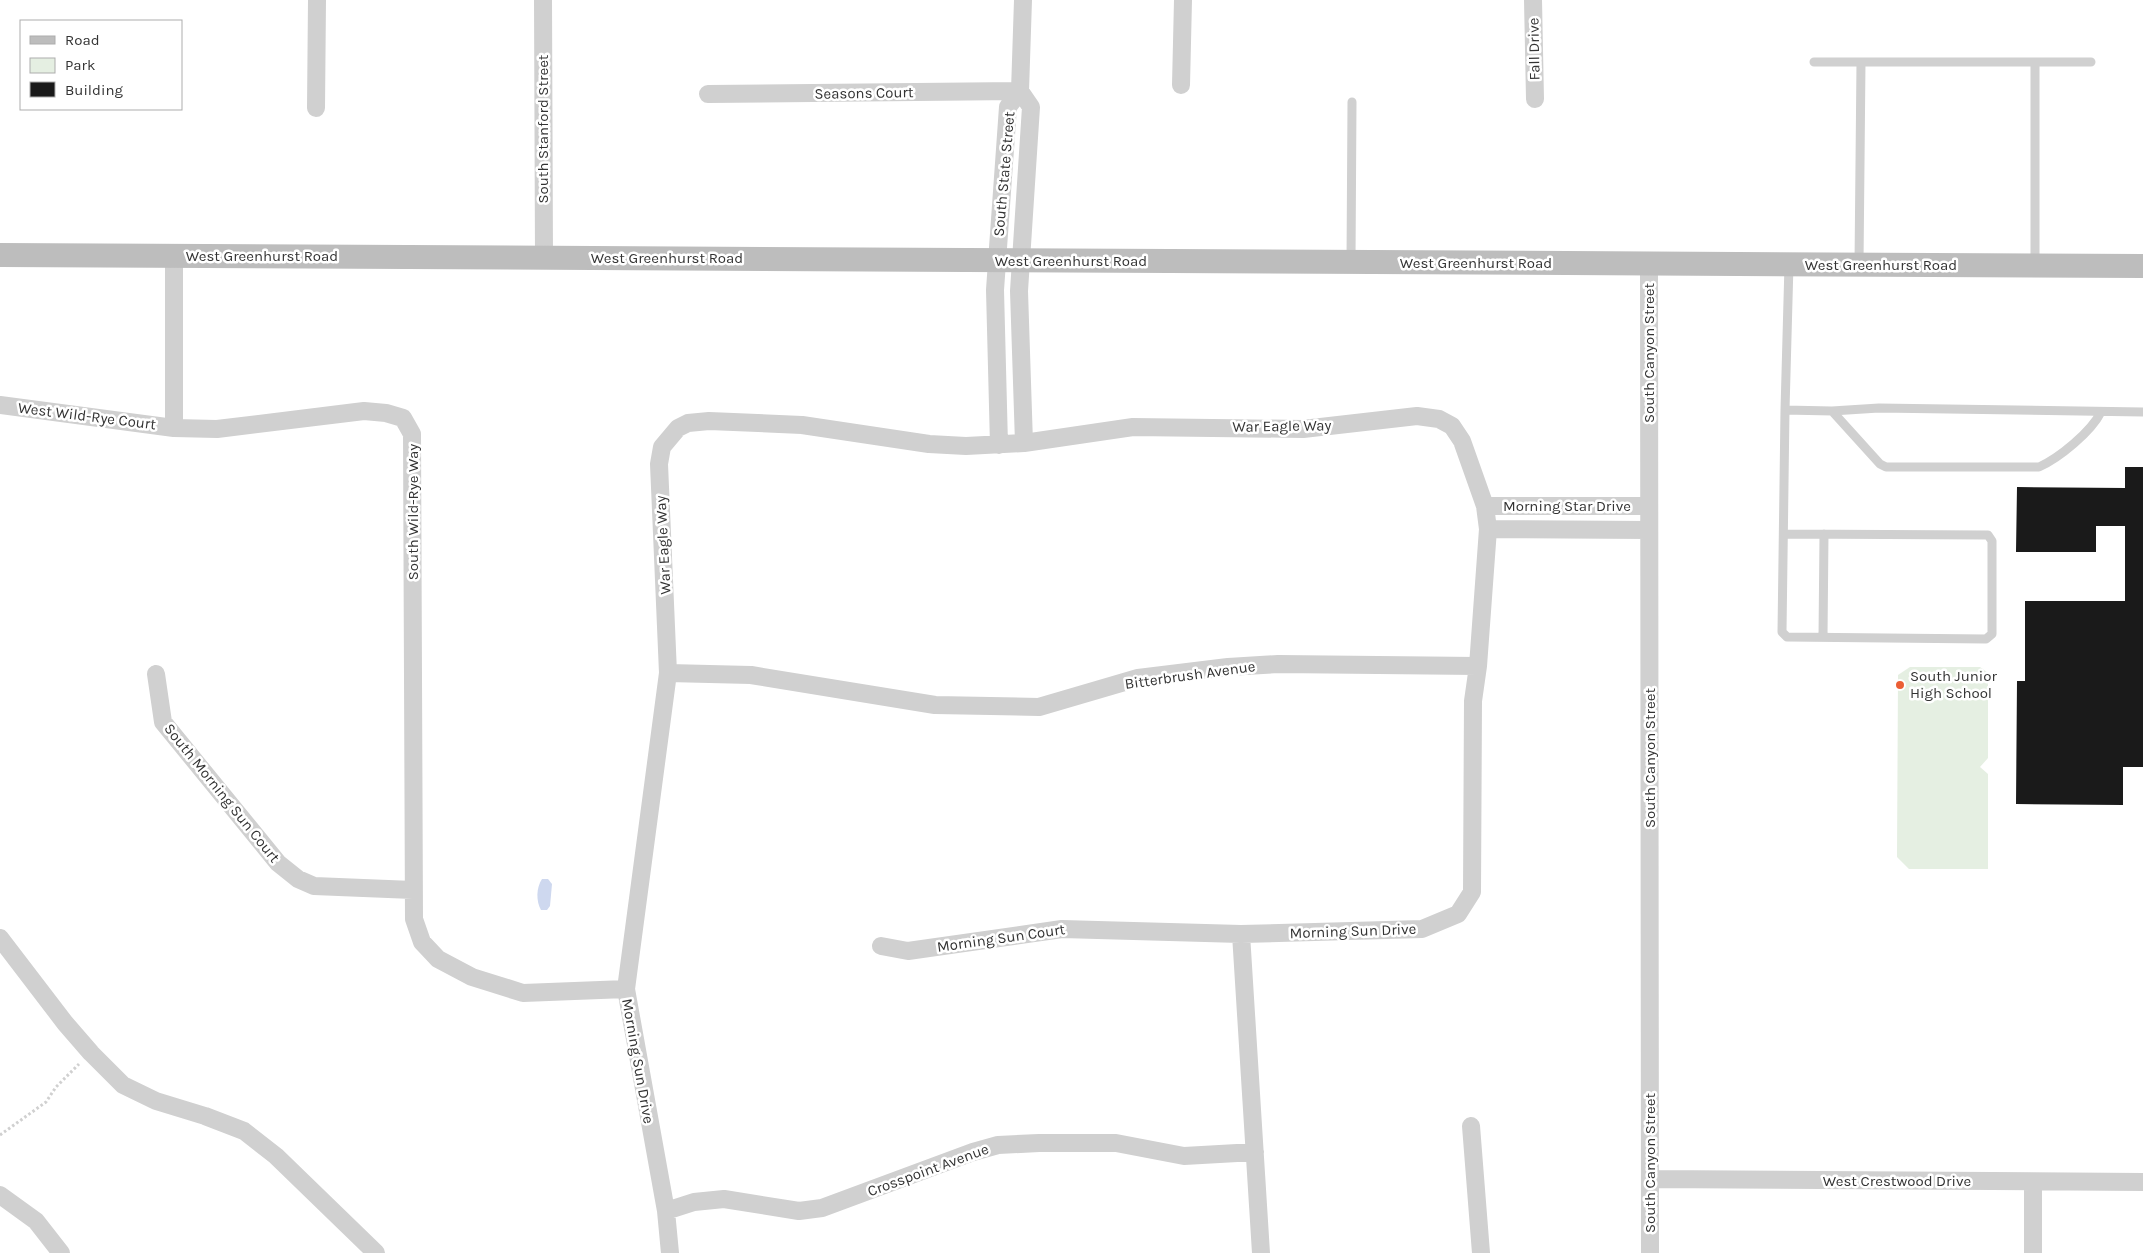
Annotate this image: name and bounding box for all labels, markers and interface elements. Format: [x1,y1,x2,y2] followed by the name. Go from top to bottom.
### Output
[1524,17,1544,81] street label: Fall Drive
[20,20,182,110] legend
[65,31,100,49] text: Road
[534,54,552,204] street label: South Stanford Street
[65,56,95,74] text: Park
[65,81,123,99] text: Building
[814,83,914,103] street label: Seasons Court
[990,110,1018,237] street label: South State Street
[186,247,338,265] street label: West Greenhurst Road
[591,249,743,267] street label: West Greenhurst Road
[995,252,1147,270] street label: West Greenhurst Road
[1400,254,1552,272] street label: West Greenhurst Road
[1805,256,1957,274] street label: West Greenhurst Road
[1640,283,1658,423] street label: South Canyon Street
[17,399,157,433] street label: West Wild-Rye Court
[1232,416,1332,436] street label: War Eagle Way
[404,444,422,580] street label: South Wild-Rye Way
[651,495,675,595] street label: War Eagle Way
[1503,497,1631,515] street label: Morning Star Drive
[1124,657,1256,693] street label: Bitterbrush Avenue
[1910,667,1997,702] place label: South Junior High School
[1894,679,1906,691] marker: South Junior High School
[1641,688,1659,828] street label: South Canyon Street
[160,720,284,866] street label: South Morning Sun Court
[936,920,1067,956] street label: Morning Sun Court
[1289,920,1417,942] street label: Morning Sun Drive
[618,997,658,1125] street label: Morning Sun Drive
[1641,1093,1659,1233] street label: South Canyon Street
[865,1140,991,1200] street label: Crosspoint Avenue
[1823,1172,1971,1190] street label: West Crestwood Drive

